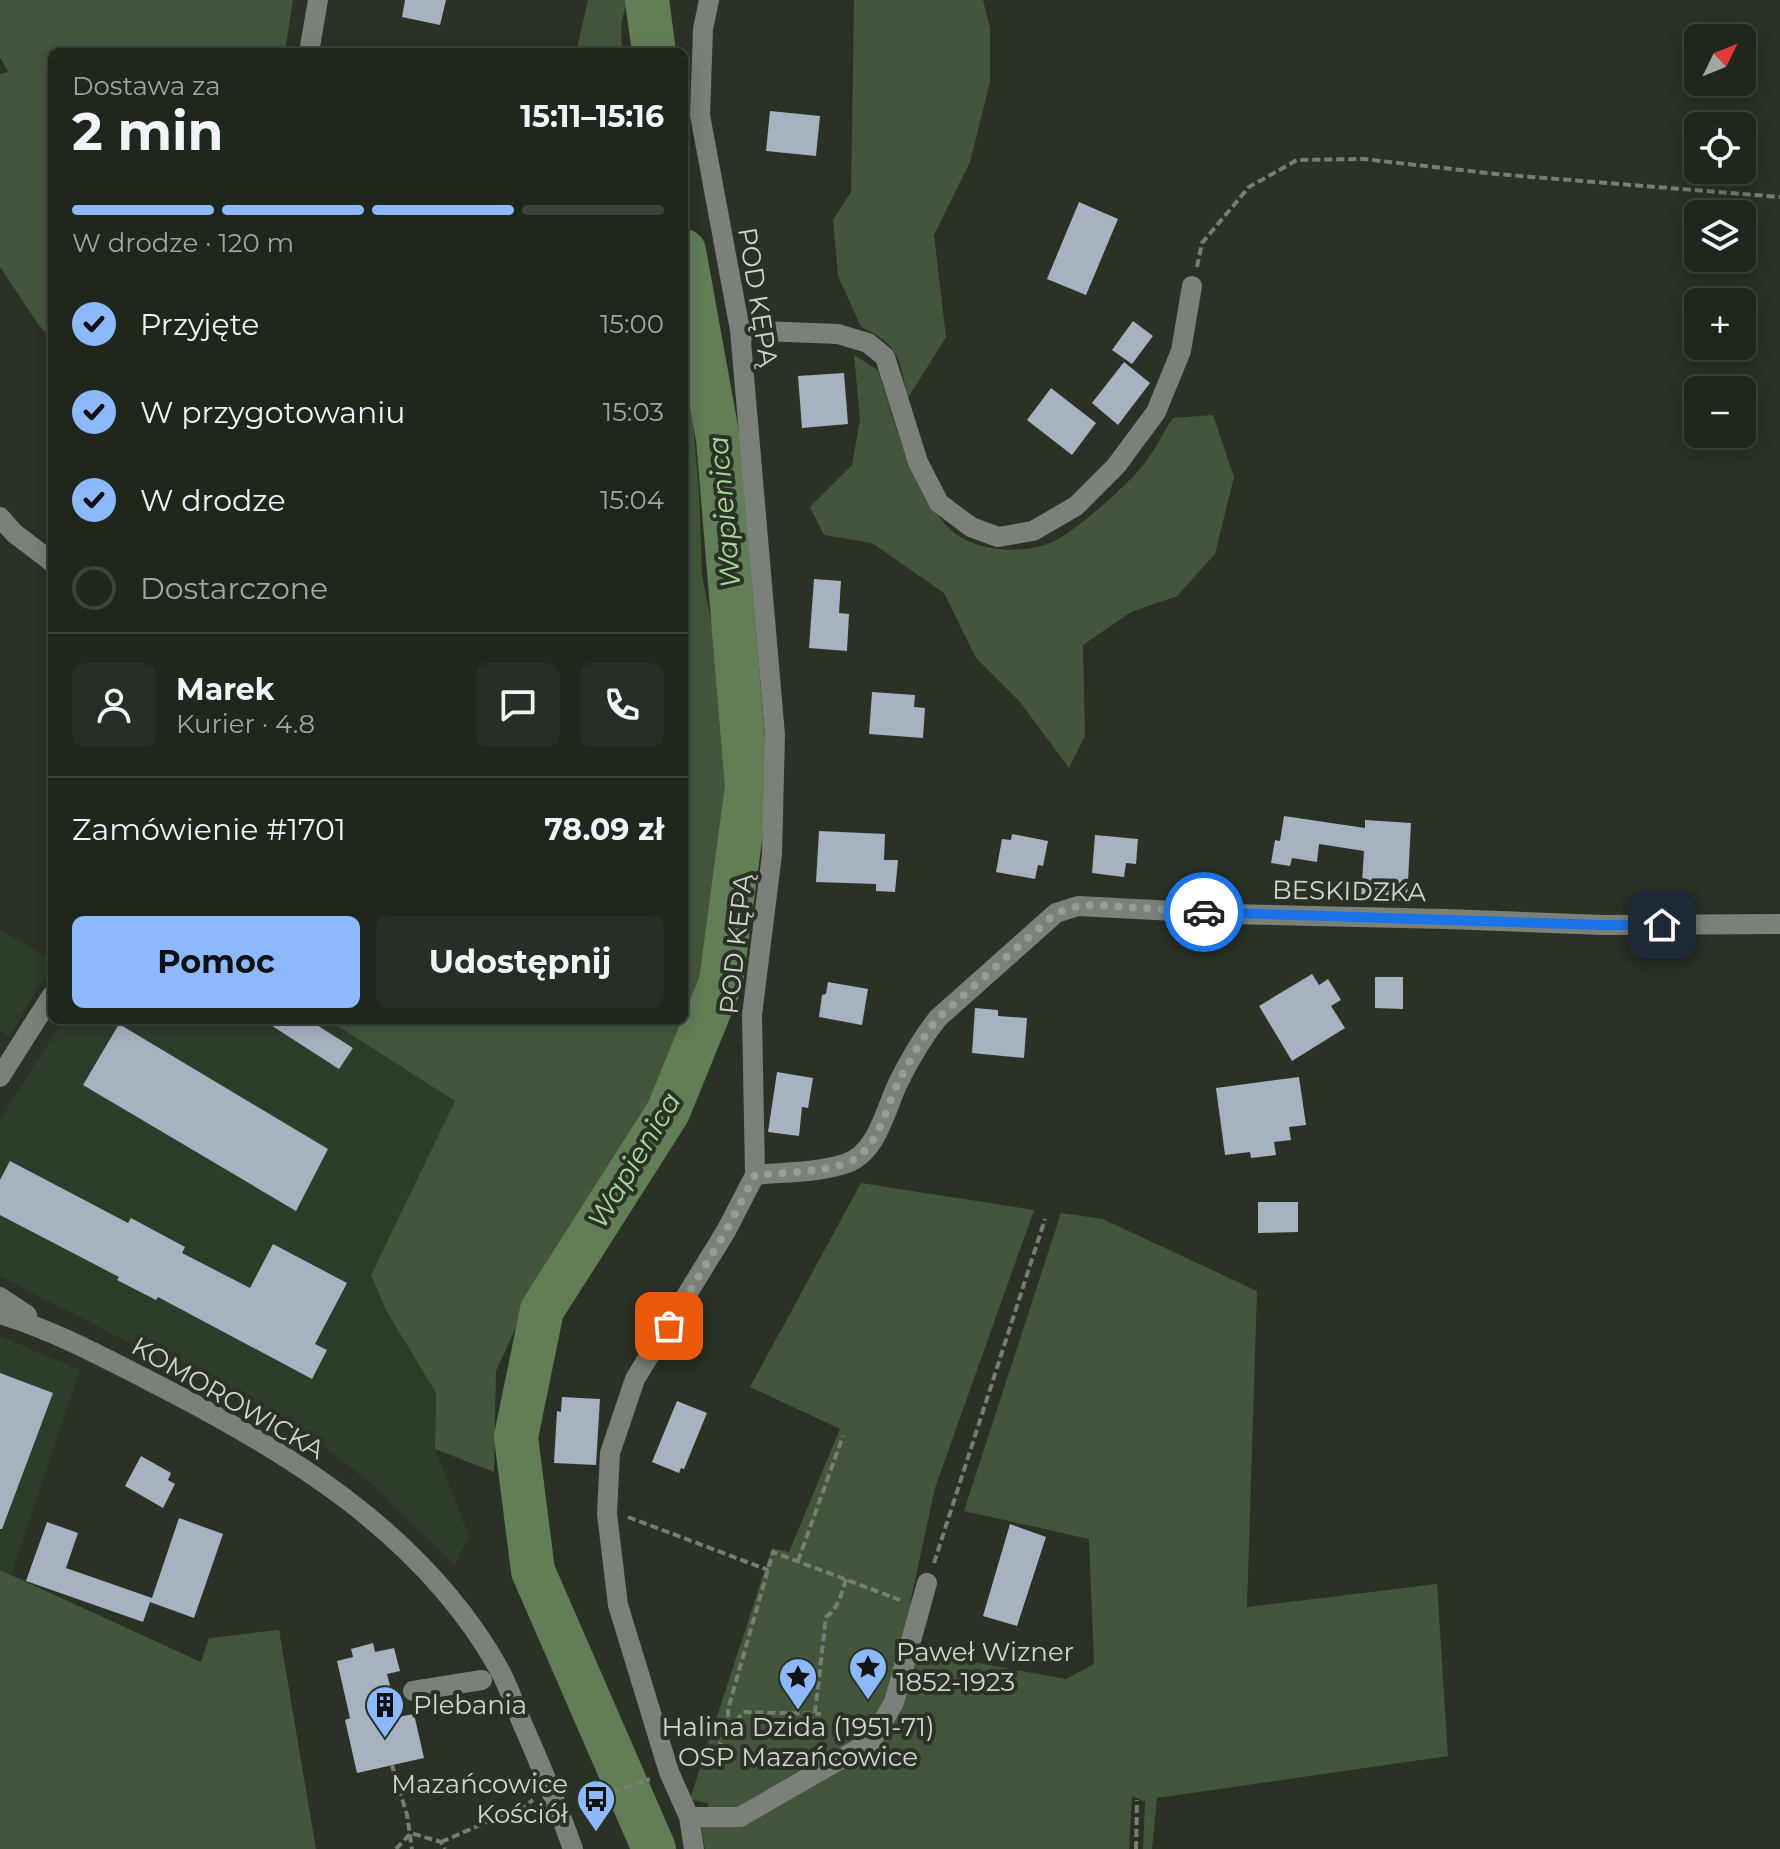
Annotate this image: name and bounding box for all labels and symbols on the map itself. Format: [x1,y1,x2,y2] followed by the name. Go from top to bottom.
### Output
[1684,24,1756,96] north arrow
[731,225,785,370] street label: POD KĘPĄ
[700,435,748,589] water label: Wapienica
[713,871,759,1016] street label: POD KĘPĄ
[1164,872,1244,952] courier
[1272,874,1427,908] street label: BESKIDZKA
[1628,891,1696,959] pin
[580,1086,688,1234] water label: Wapienica
[635,1292,703,1360] pin
[126,1330,330,1466] street label: KOMOROWICKA
[896,1636,1074,1698] place label: Paweł Wizner 1852-1923
[847,1646,889,1701] place icon: Paweł Wizner 1852-1923
[777,1656,819,1711] place icon: Halina Dzida (1951-71) OSP Mazańcowice
[364,1684,406,1739] building icon: Plebania
[413,1689,527,1721] place label: Plebania
[661,1711,935,1773] place label: Halina Dzida (1951-71) OSP Mazańcowice
[391,1768,569,1830] place label: Mazańcowice Kościół
[575,1778,617,1833] bus stop icon: Mazańcowice Kościół

